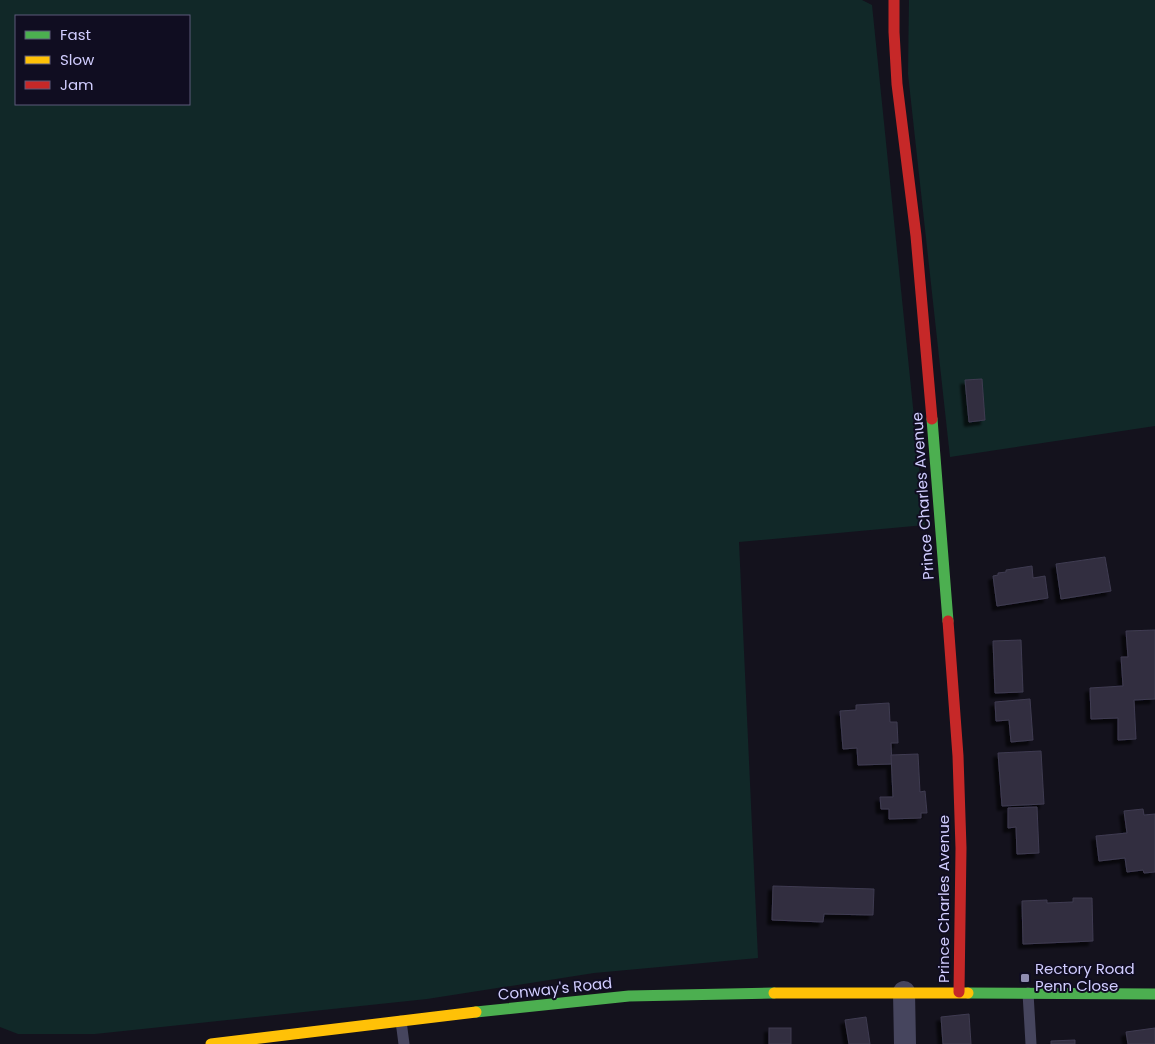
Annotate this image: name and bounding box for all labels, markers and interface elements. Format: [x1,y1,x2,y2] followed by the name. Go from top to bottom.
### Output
[15,15,190,105] legend
[60,24,91,45] text: Fast
[60,49,95,70] text: Slow
[60,74,94,95] text: Jam
[906,411,939,581] street label: Prince Charles Avenue
[933,815,954,983] street label: Prince Charles Avenue
[1035,958,1135,996] place label: Rectory Road Penn Close
[497,972,613,1005] street label: Conway's Road
[1019,972,1031,984] marker: Rectory Road Penn Close

